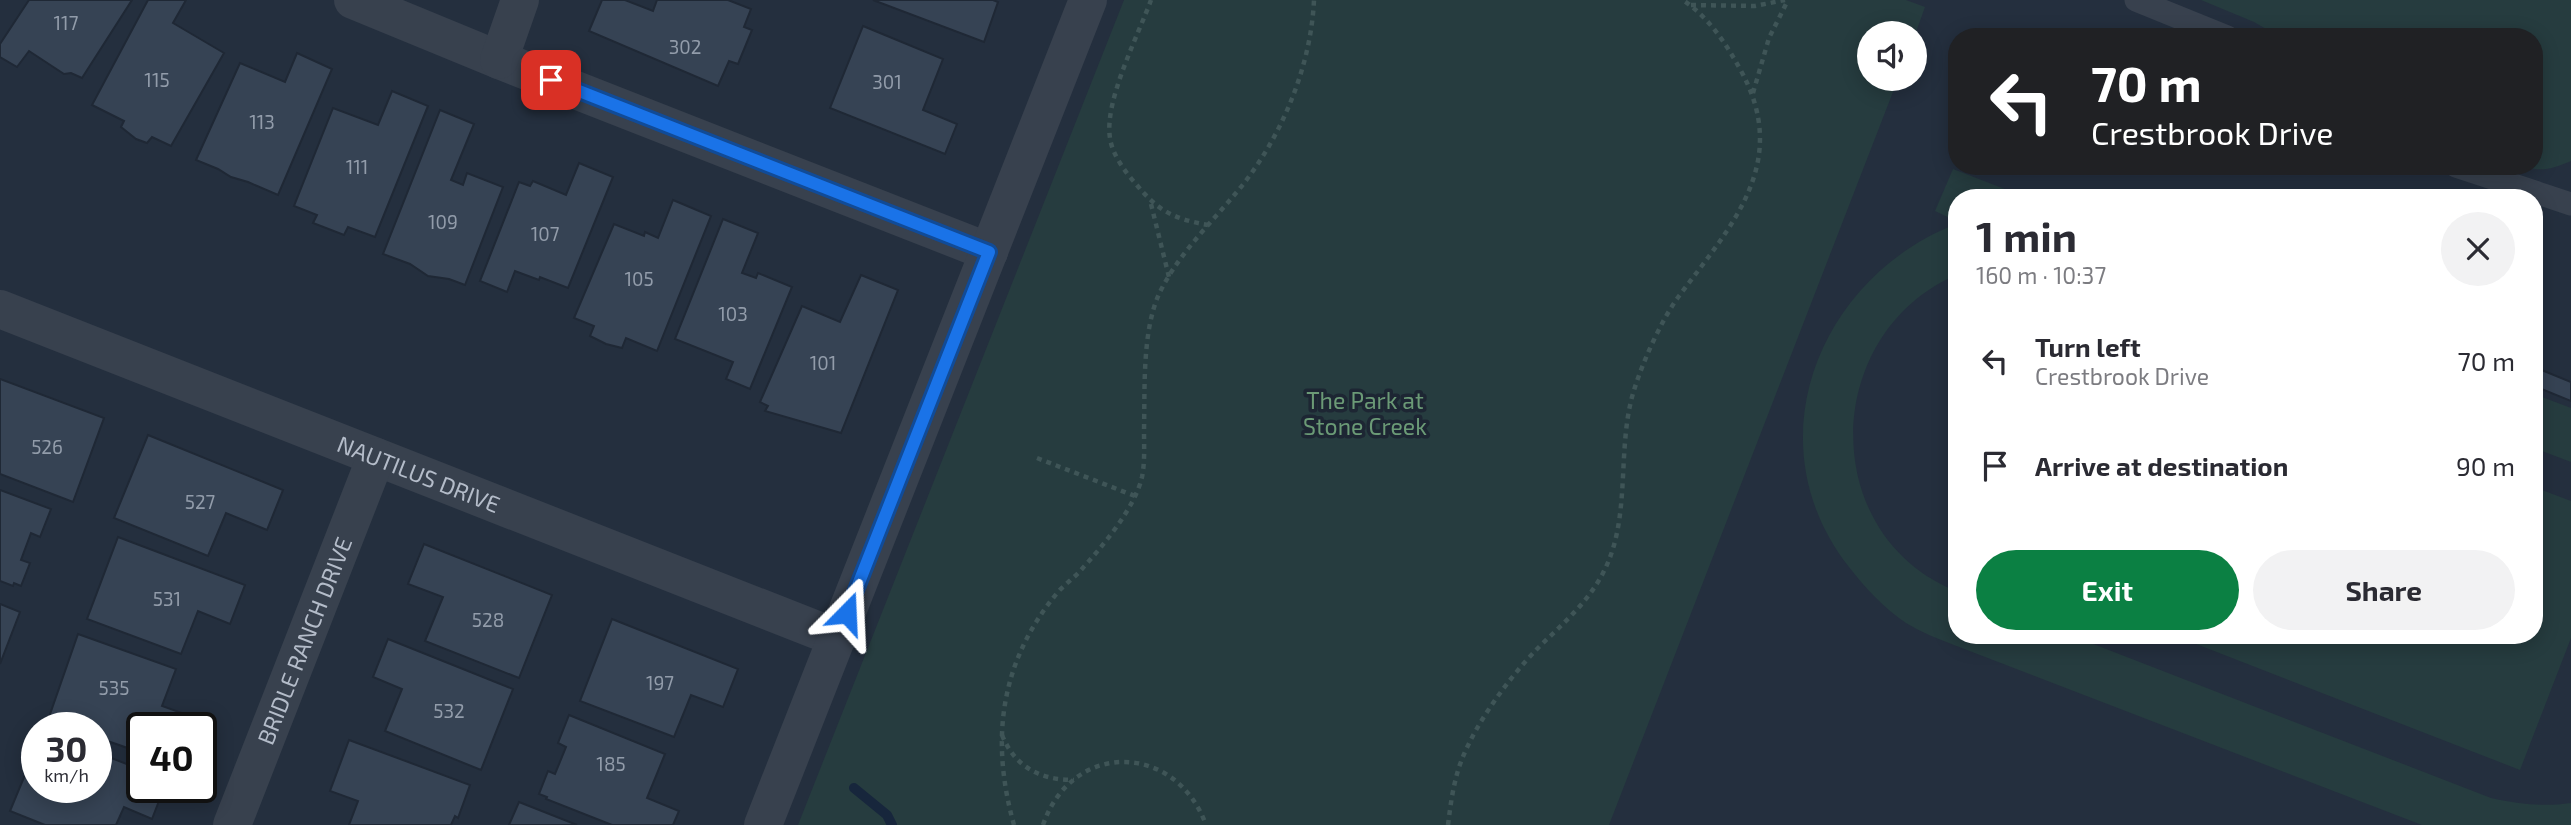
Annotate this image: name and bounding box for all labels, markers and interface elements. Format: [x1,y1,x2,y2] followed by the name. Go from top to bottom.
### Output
[54,11,79,34] house number: 117
[1857,21,1927,91] map controls
[1857,21,1927,91] button: sound
[669,35,701,58] house number: 302
[521,50,581,110] pin
[2091,53,2202,112] text: 70 m
[1976,56,2067,147] icon: left
[532,61,570,99] icon: arrive
[144,68,170,91] house number: 115
[872,70,902,93] house number: 301
[249,110,275,133] house number: 113
[2091,113,2333,151] text: Crestbrook Drive
[346,155,368,178] house number: 111
[428,210,458,233] house number: 109
[1976,210,2077,260] text: 1 min
[2441,212,2515,286] button: close
[531,222,560,245] house number: 107
[1976,261,2106,289] text: 160 m · 10:37
[624,267,654,290] house number: 105
[718,302,748,325] house number: 103
[2035,331,2141,362] text: Turn left
[1976,342,2014,380] icon: left
[2457,345,2515,376] text: 70 m
[810,351,836,374] house number: 101
[2035,362,2209,390] text: Crestbrook Drive
[1303,386,1427,440] park label: The Park at Stone Creek
[333,429,504,518] street label: NAUTILUS DRIVE
[31,435,63,458] house number: 526
[1976,447,2014,485] icon: arrive
[2035,450,2288,481] text: Arrive at destination
[2456,450,2515,481] text: 90 m
[185,490,216,513] house number: 527
[251,533,357,748] street label: BRIDLE RANCH DRIVE
[1976,550,2239,630] button: Exit
[2253,550,2515,630] button: Share
[810,576,884,650] position arrow
[153,587,181,610] house number: 531
[472,608,504,631] house number: 528
[646,671,674,694] house number: 197
[99,676,129,699] house number: 535
[433,699,465,722] house number: 532
[126,712,217,803] speed limit sign: 40
[46,727,87,769] text: 30
[596,752,626,775] house number: 185
[44,764,89,786] text: km/h

